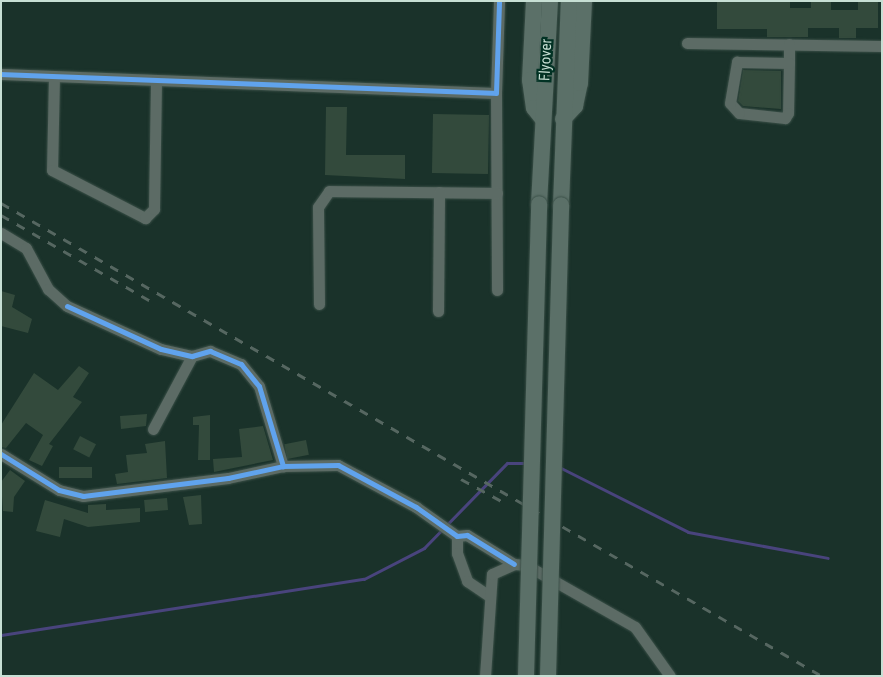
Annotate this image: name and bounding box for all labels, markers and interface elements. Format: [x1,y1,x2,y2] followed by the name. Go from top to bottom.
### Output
[536,38,556,82] street label: Flyover

